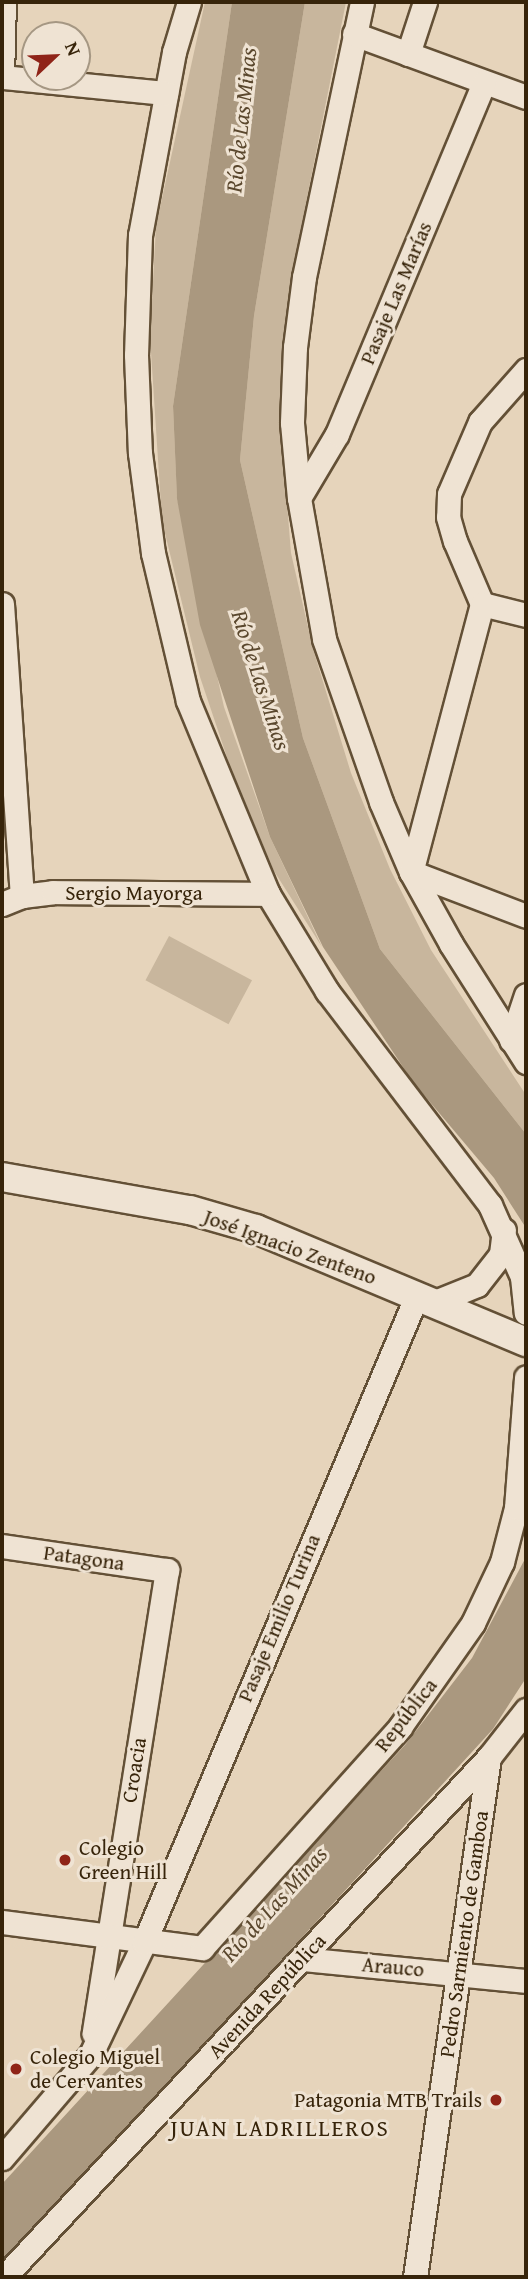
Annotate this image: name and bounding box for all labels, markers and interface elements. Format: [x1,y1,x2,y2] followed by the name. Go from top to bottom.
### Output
[21,21,91,91] north arrow
[58,37,89,60] text: N
[220,46,262,194] water label: Río de Las Minas
[355,218,437,368] street label: Pasaje Las Marías
[225,607,297,753] water label: Río de Las Minas
[65,880,203,906] street label: Sergio Mayorga
[200,1204,380,1290] street label: José Ignacio Zenteno
[232,1530,326,1706] street label: Pasaje Emilio Turina
[42,1540,126,1576] street label: Patagona
[369,1673,443,1757] street label: República
[116,1736,152,1804] street label: Croacia
[434,1809,494,2059] street label: Pedro Sarmiento de Gamboa
[79,1835,167,1885] place label: Colegio Green Hill
[215,1841,333,1967] water label: Río de Las Minas
[57,1852,73,1868] marker: Colegio Green Hill
[203,1928,331,2064] street label: Avenida República
[361,1952,425,1982] street label: Arauco
[30,2044,160,2094] place label: Colegio Miguel de Cervantes
[8,2061,24,2077] marker: Colegio Miguel de Cervantes
[294,2087,482,2113] place label: Patagonia MTB Trails
[488,2092,504,2108] marker: Patagonia MTB Trails
[172,2114,388,2142] district label: JUAN LADRILLEROS

